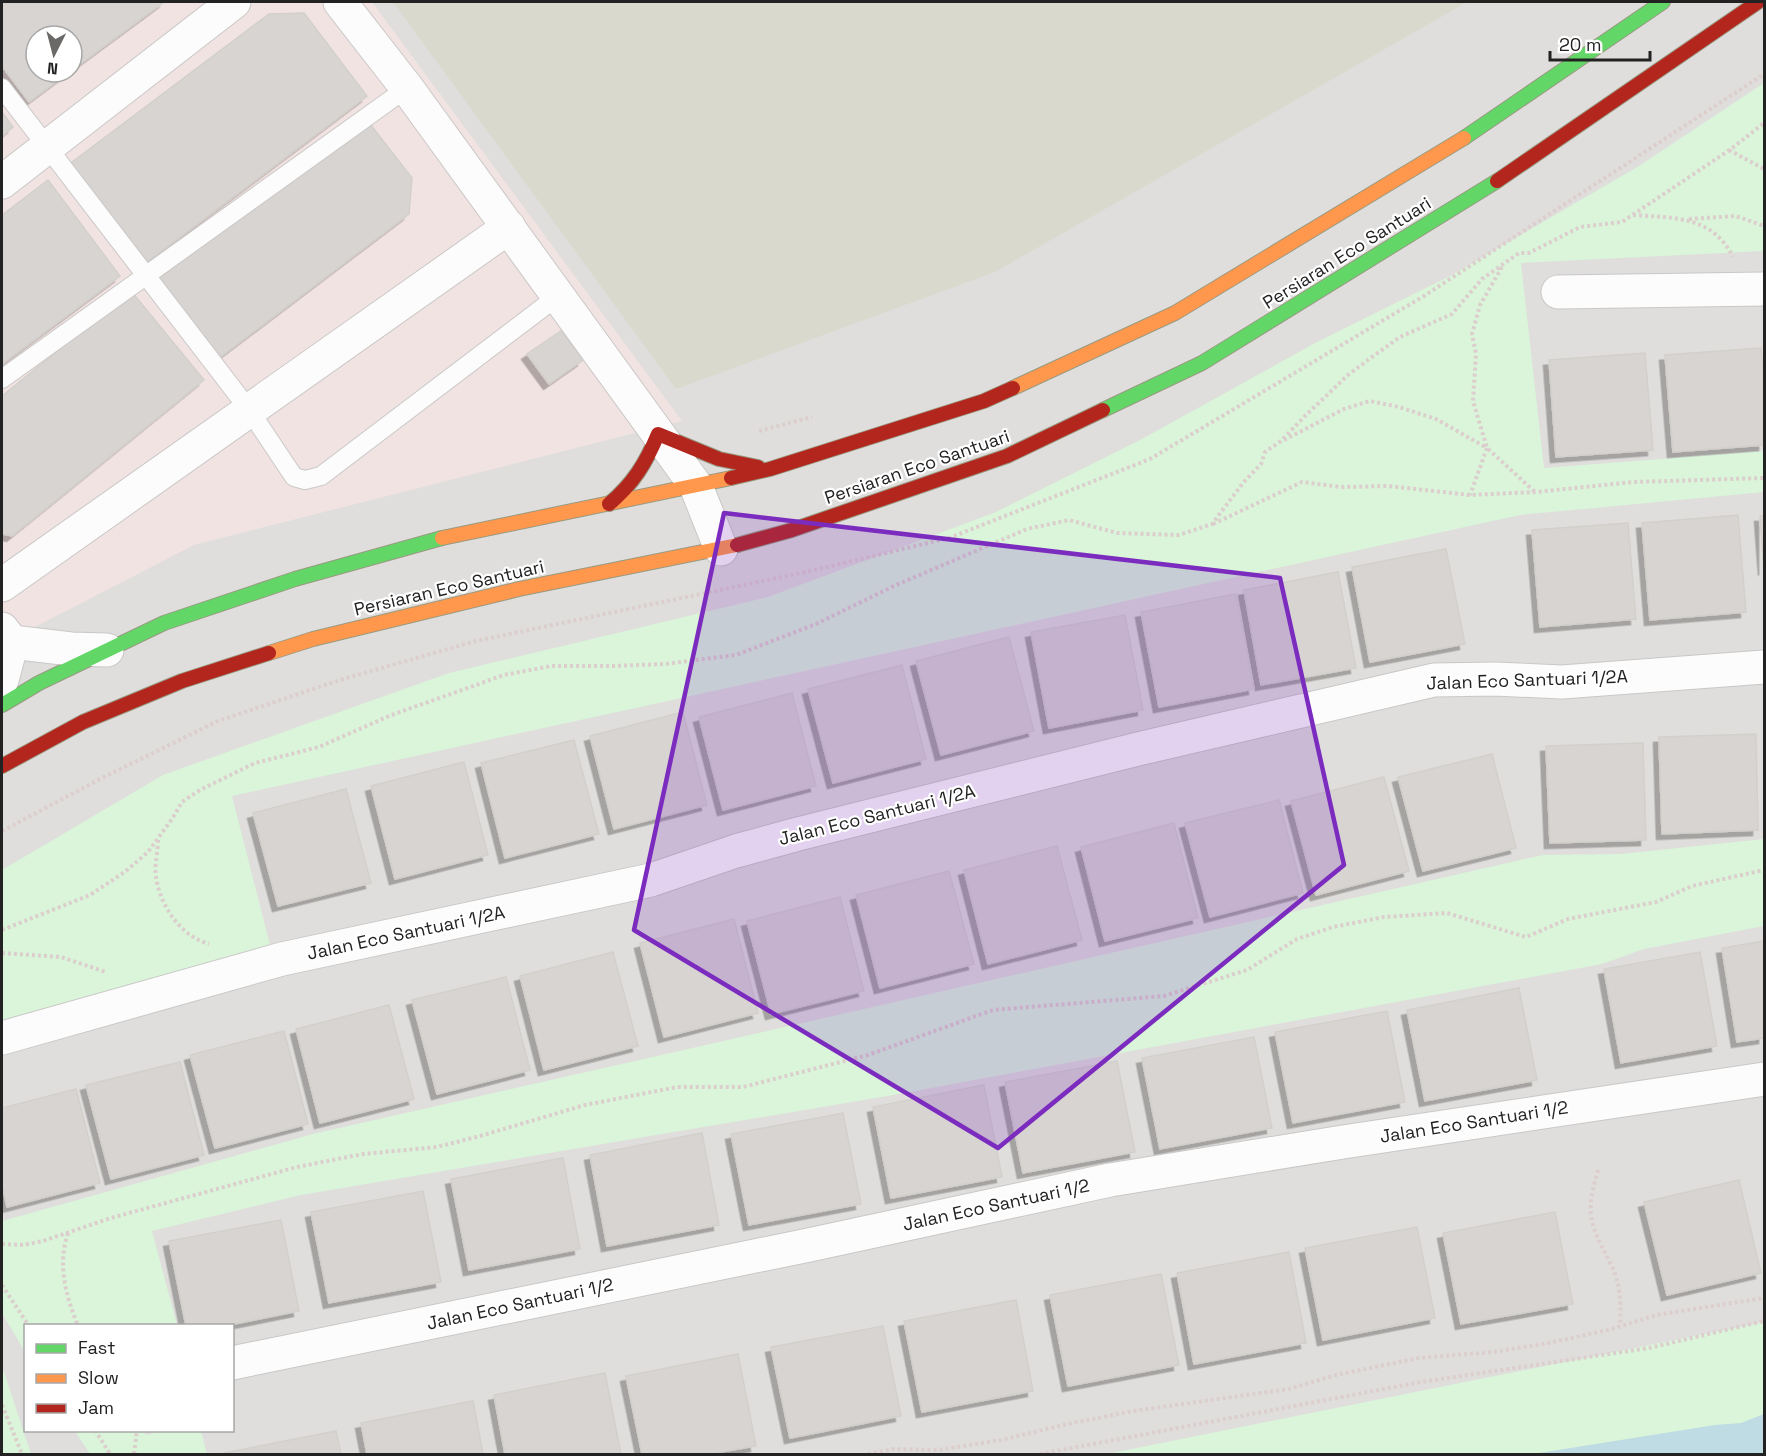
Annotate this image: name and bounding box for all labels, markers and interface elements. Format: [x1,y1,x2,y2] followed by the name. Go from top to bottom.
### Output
[24,24,84,84] north arrow
[1550,24,1650,62] scale bar
[1559,33,1602,56] text: 20 m
[46,57,59,79] text: N
[1258,191,1435,314] street label: Persiaran Eco Santuari
[821,424,1012,509] street label: Persiaran Eco Santuari
[352,554,546,621] street label: Persiaran Eco Santuari
[1426,664,1628,695] street label: Jalan Eco Santuari 1/2A
[776,779,977,850] street label: Jalan Eco Santuari 1/2A
[305,900,507,965] street label: Jalan Eco Santuari 1/2A
[1378,1095,1570,1148] street label: Jalan Eco Santuari 1/2
[900,1173,1091,1236] street label: Jalan Eco Santuari 1/2
[424,1272,615,1335] street label: Jalan Eco Santuari 1/2
[24,1324,234,1432] legend
[78,1336,115,1359] text: Fast
[78,1366,119,1389] text: Slow
[78,1396,114,1419] text: Jam

